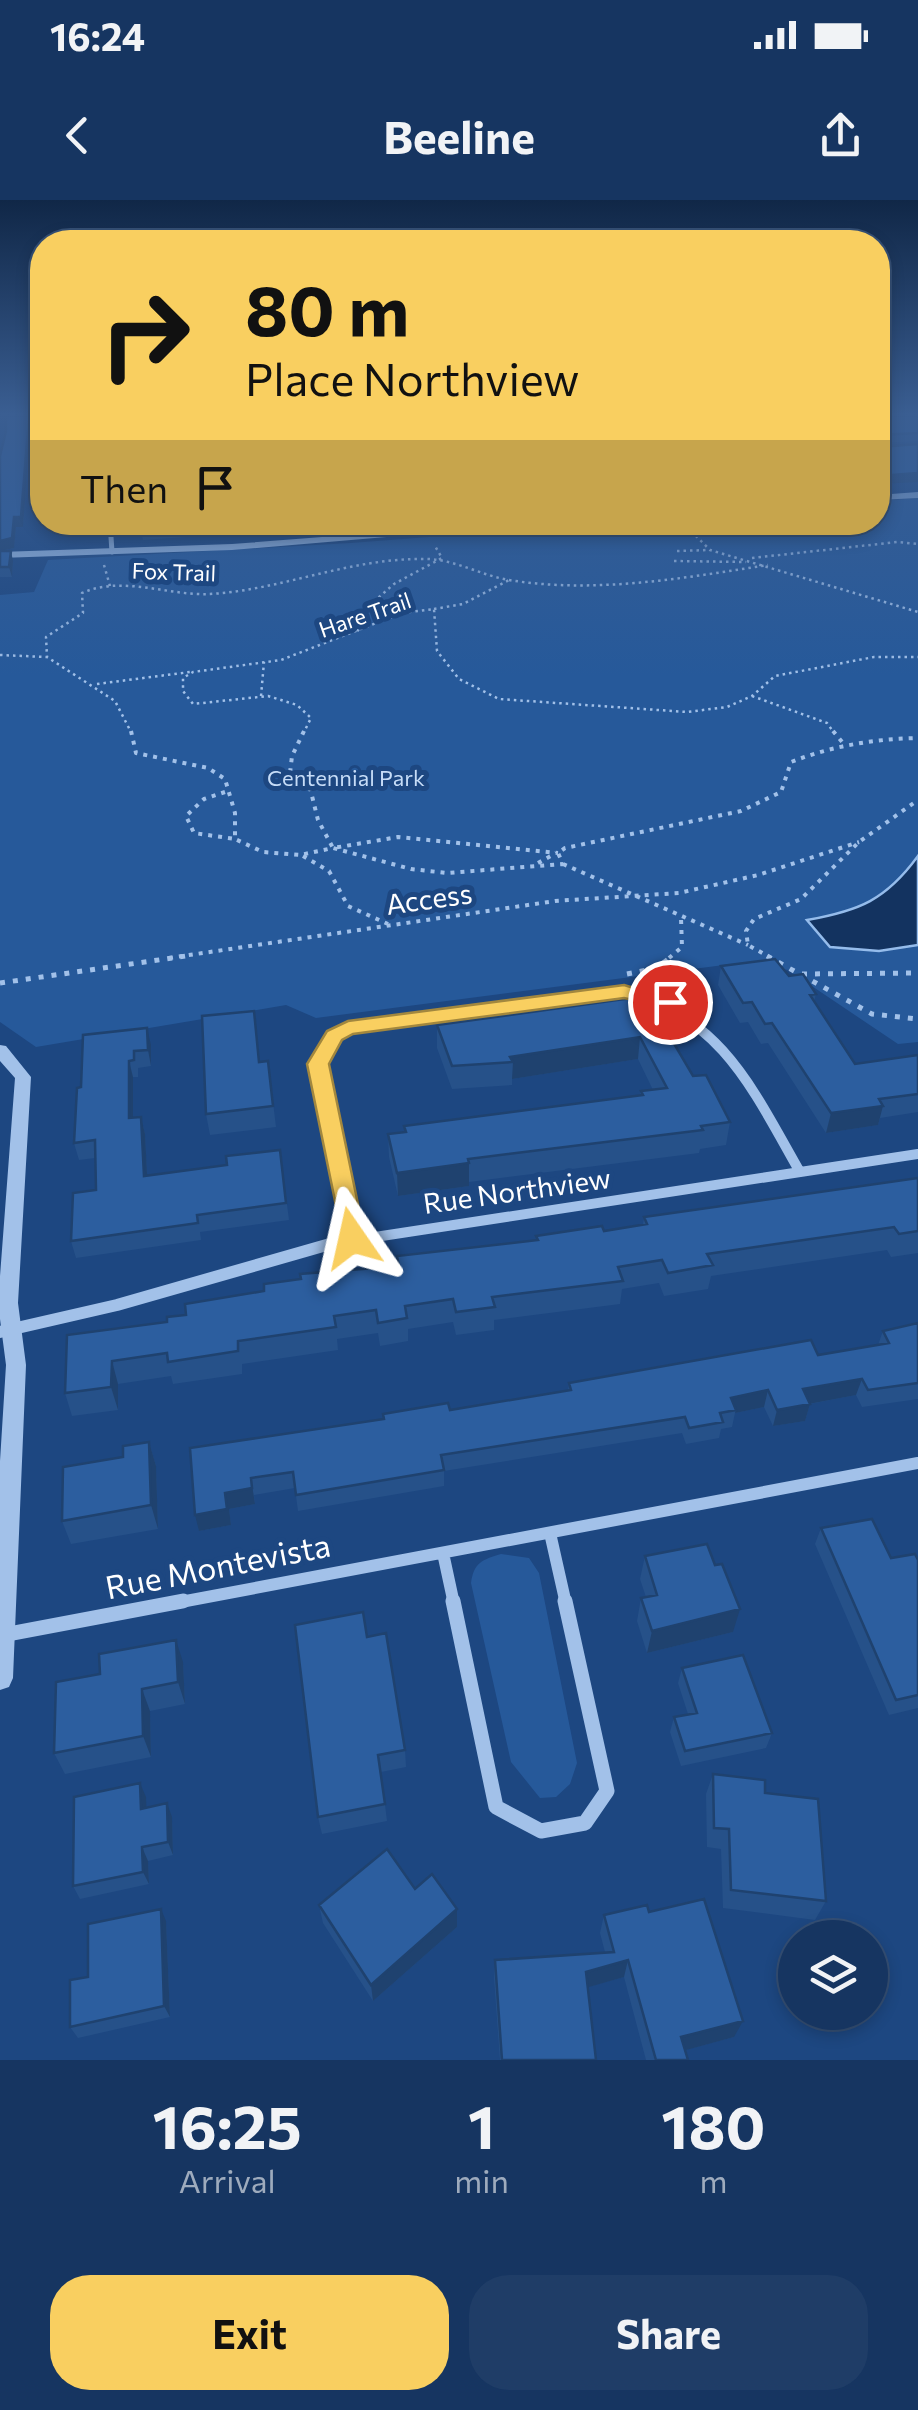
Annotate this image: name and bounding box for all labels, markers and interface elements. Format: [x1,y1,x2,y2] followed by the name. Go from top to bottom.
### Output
[50,12,145,59] text: 16:24
[50,108,105,163] icon: back
[383,108,535,163] text: Beeline
[813,108,868,163] icon: share
[245,265,409,350] text: 80 m
[80,270,210,400] icon: right
[245,350,579,405] text: Place Northview
[188,460,243,515] icon: arrive
[80,464,168,511] text: Then
[131,557,217,586] street label: Fox Trail
[315,586,415,643] street label: Hare Trail
[267,764,425,791] park label: Centennial Park
[384,875,474,921] street label: Access
[628,960,713,1045] pin
[643,975,698,1030] icon: arrive
[421,1160,613,1220] street label: Rue Northview
[300,1186,404,1290] position arrow
[102,1524,334,1606] street label: Rue Montevista
[778,1920,888,2030] map controls
[778,1920,888,2030] button: layers
[153,2088,302,2161] text: 16:25
[468,2088,495,2161] text: 1
[661,2088,765,2161] text: 180
[179,2160,276,2200] text: Arrival
[454,2160,509,2200] text: min
[699,2160,727,2200] text: m
[50,2275,449,2390] button: Exit
[469,2275,868,2390] button: Share

